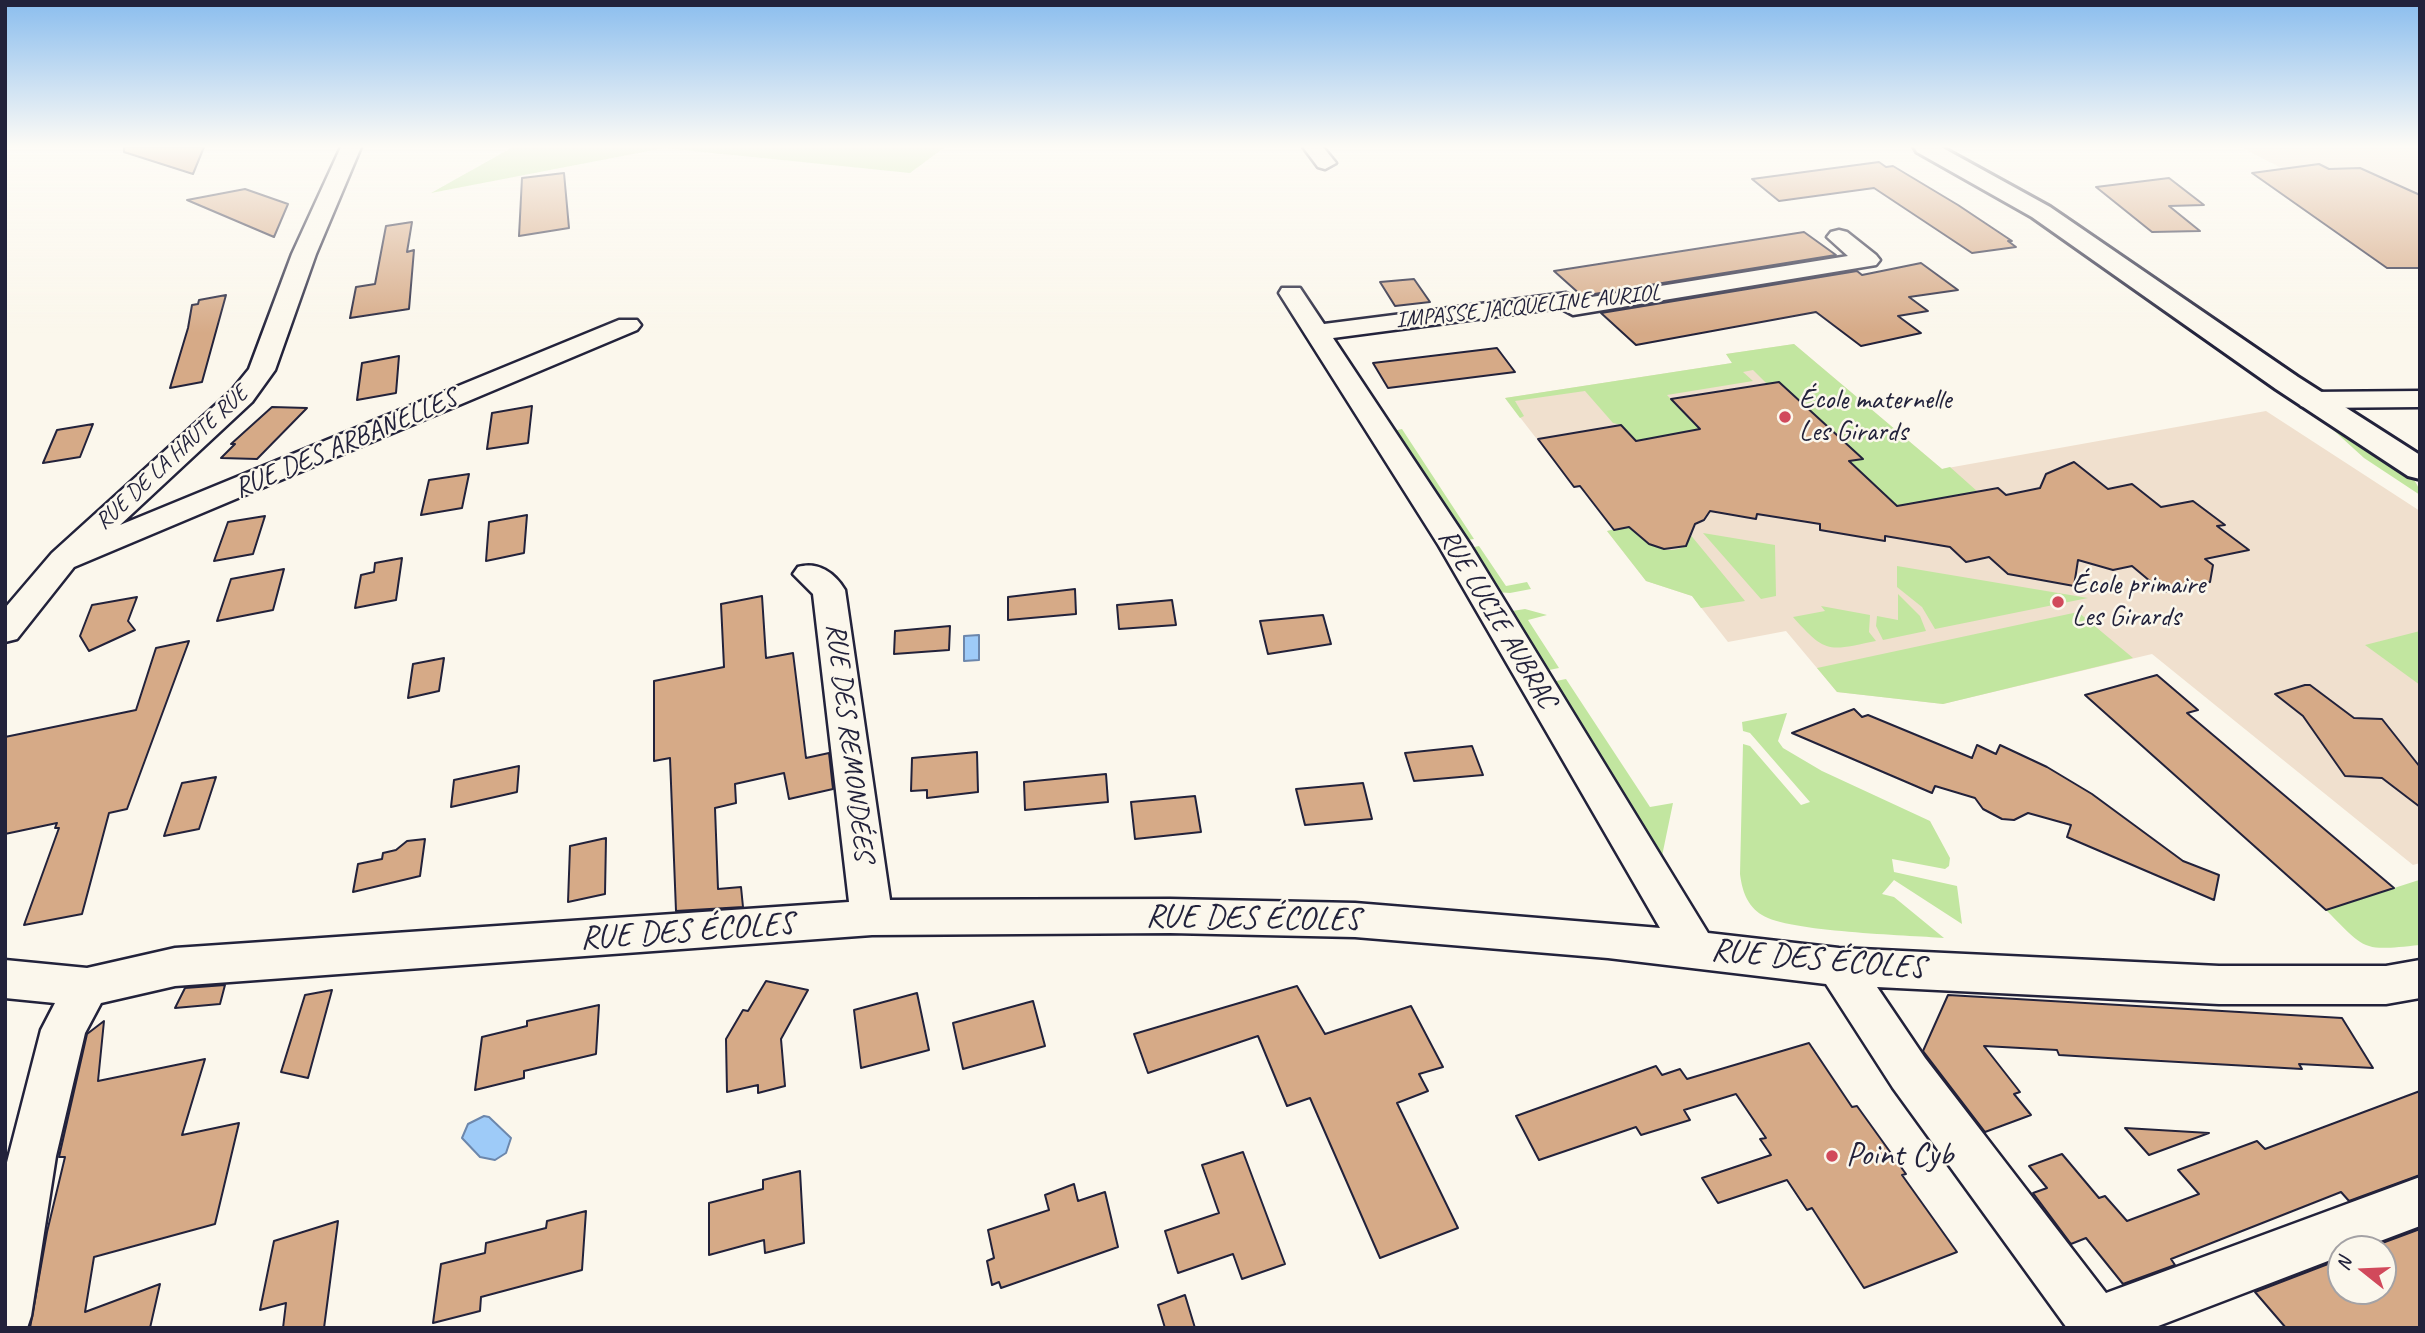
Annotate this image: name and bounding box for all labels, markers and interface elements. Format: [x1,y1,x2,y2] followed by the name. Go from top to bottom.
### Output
[1394,279,1662,335] street label: IMPASSE JACQUELINE AURIOL
[90,380,254,536] street label: RUE DE LA HAUTE RUE
[229,382,463,506] street label: RUE DES ARBANELLES
[1799,384,1951,450] place label: École maternelle Les Girards
[1777,409,1793,425] marker: École maternelle Les Girards
[1430,523,1564,715] street label: RUE LUCIE AUBRAC
[2072,569,2205,635] place label: École primaire Les Girards
[2050,594,2066,610] marker: École primaire Les Girards
[818,622,880,862] street label: RUE DES REMONDÉES
[1146,897,1360,941] street label: RUE DES ÉCOLES
[579,905,795,959] street label: RUE DES ÉCOLES
[1710,931,1926,989] street label: RUE DES ÉCOLES
[1846,1136,1953,1176] place label: Point Cyb
[1824,1148,1840,1164] marker: Point Cyb
[2327,1235,2397,1305] north arrow
[2331,1255,2357,1273] text: N

